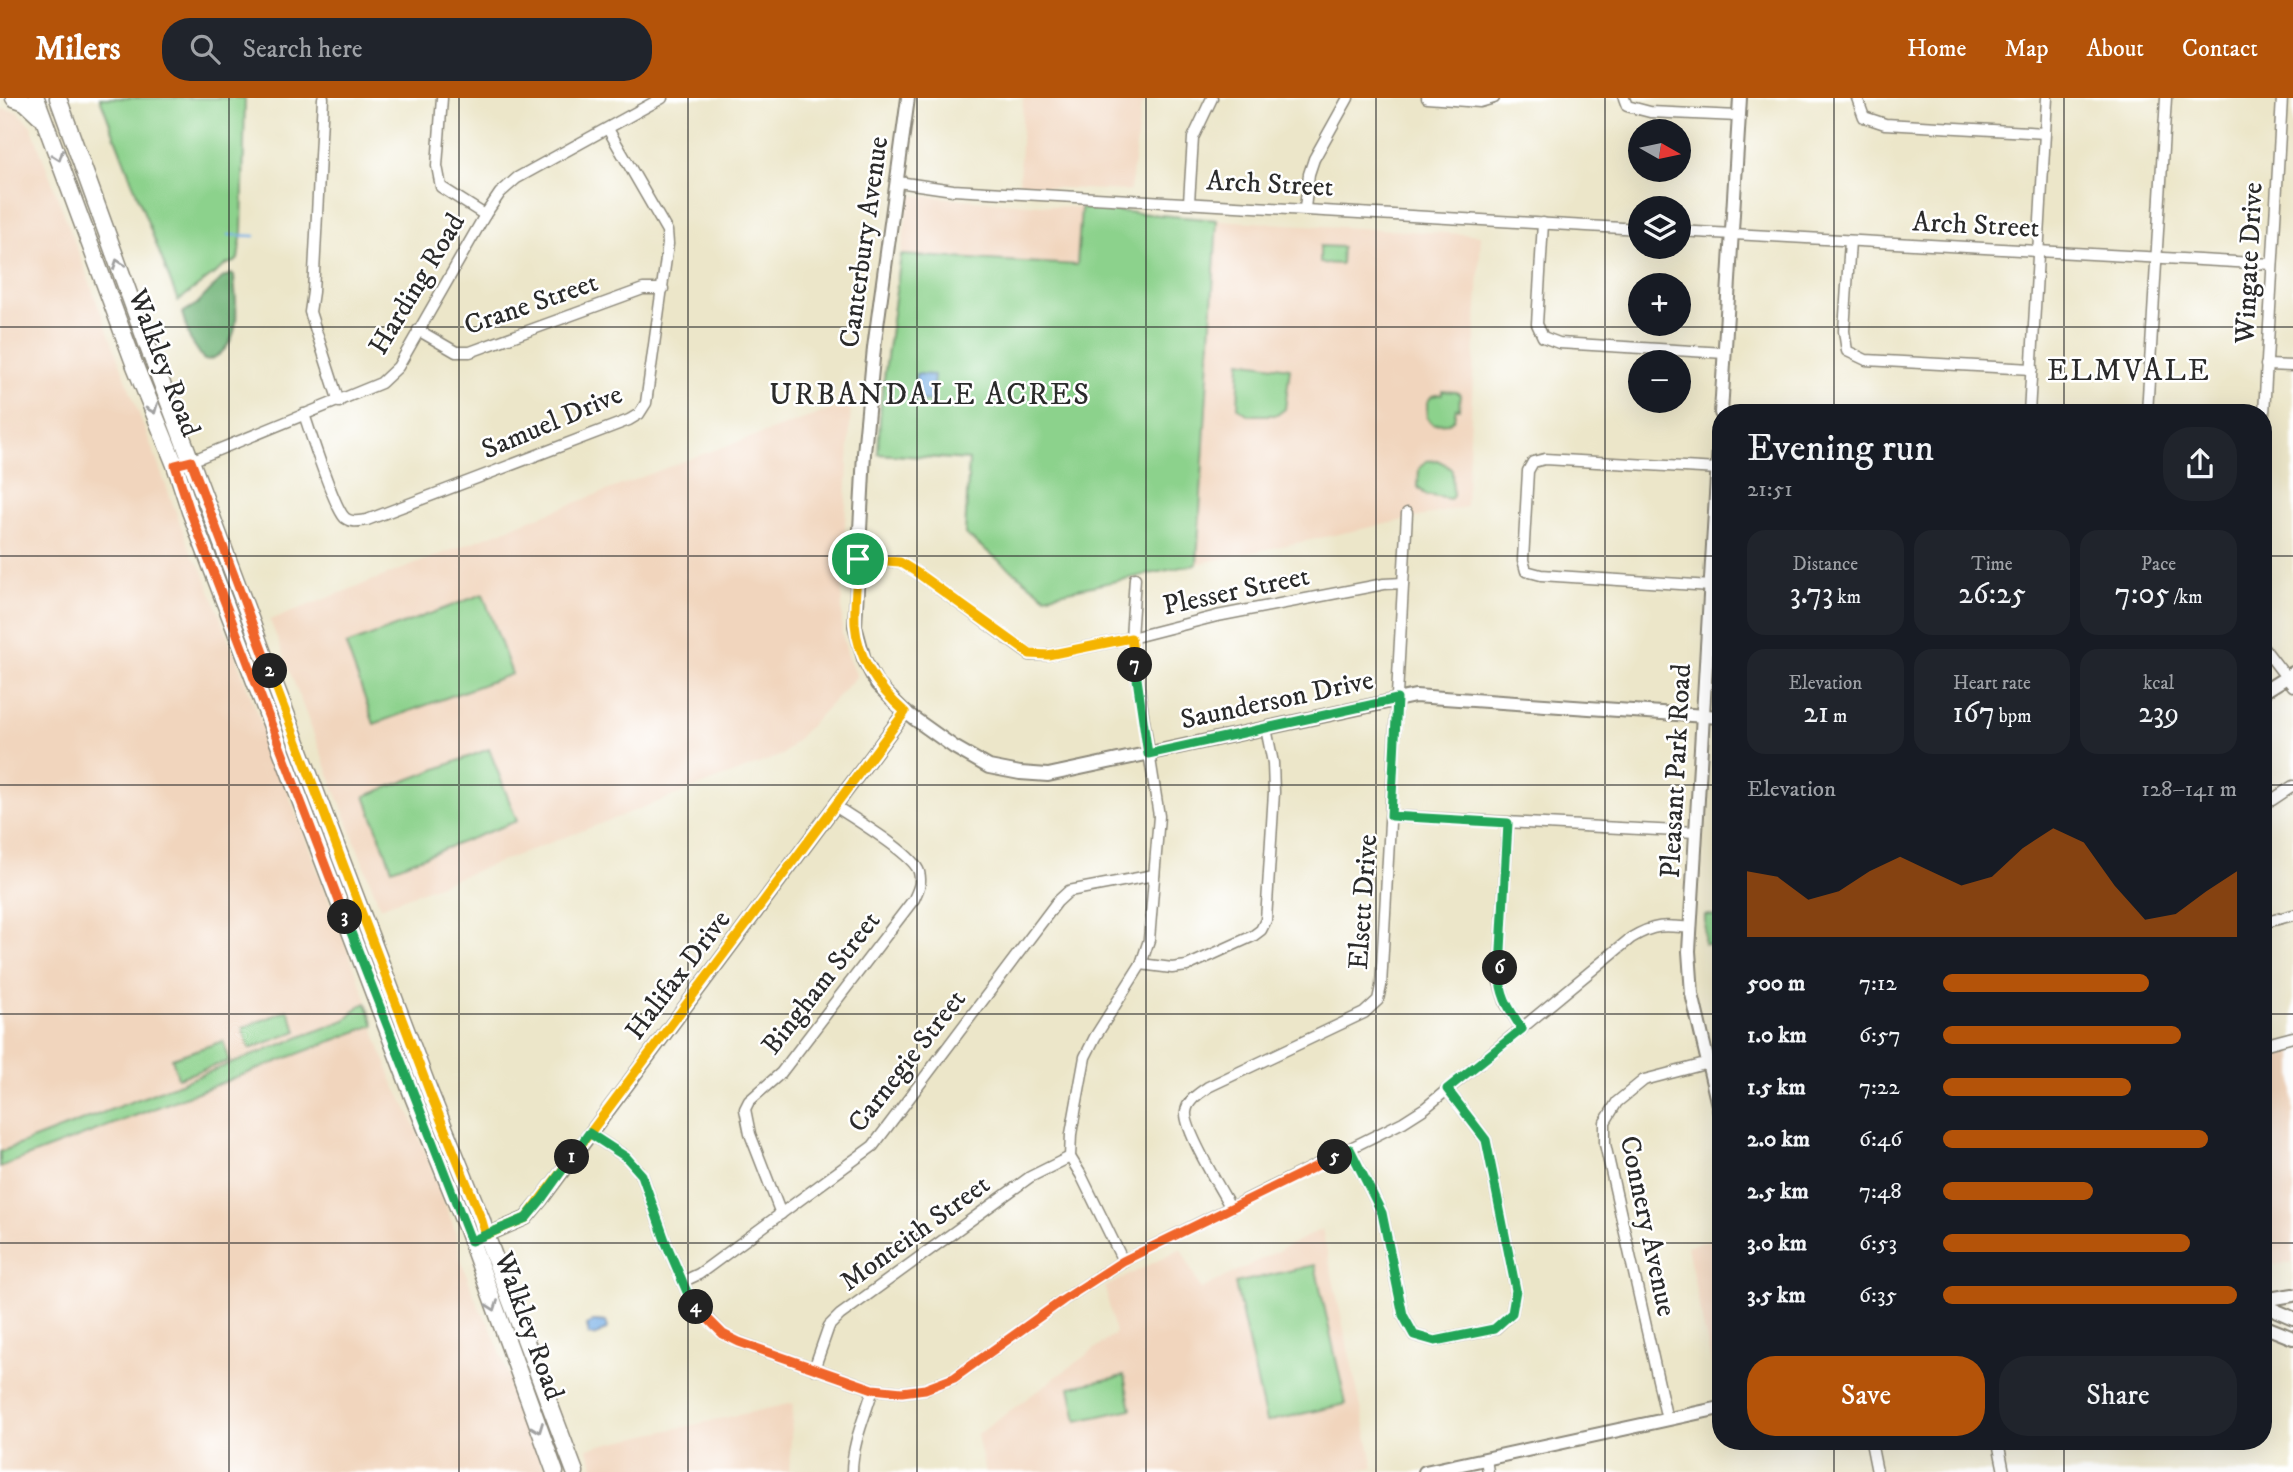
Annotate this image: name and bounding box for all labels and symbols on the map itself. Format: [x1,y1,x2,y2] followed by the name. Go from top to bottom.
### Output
[1628,119,1690,182] north arrow
[832,134,896,350] street label: Canterbury Avenue
[50,150,64,162] one-way arrow
[1206,163,1334,205] street label: Arch Street
[2227,181,2271,346] street label: Wingate Drive
[1912,204,2040,246] street label: Arch Street
[361,207,473,361] street label: Harding Road
[112,258,126,270] one-way arrow
[460,265,603,343] street label: Crane Street
[119,283,208,442] street label: Walkley Road
[2047,353,2211,390] district label: ELMVALE
[476,377,628,467] street label: Samuel Drive
[769,377,1091,414] district label: URBANDALE ACRES
[145,402,159,415] one-way arrow
[828,529,888,589] pin
[1159,558,1313,624] street label: Plesser Street
[1118,648,1152,682] pin: 7
[252,654,288,688] pin: 2
[1177,662,1377,738] street label: Saunderson Drive
[1653,663,1699,879] street label: Pleasant Park Road
[1341,833,1385,971] street label: Elsett Drive
[328,900,362,934] pin: 3
[618,903,738,1047] street label: Halifax Drive
[754,904,888,1062] street label: Bingham Street
[1482,950,1518,986] pin: 6
[840,983,974,1139] street label: Carnegie Street
[1612,1133,1684,1319] street label: Connery Avenue
[554,1140,590,1174] pin: 1
[1318,1140,1352,1174] pin: 5
[833,1167,997,1299] street label: Monteith Street
[486,1246,572,1405] street label: Walkley Road
[678,1290,714,1324] pin: 4
[485,1299,499,1311] one-way arrow
[530,1422,544,1434] one-way arrow

